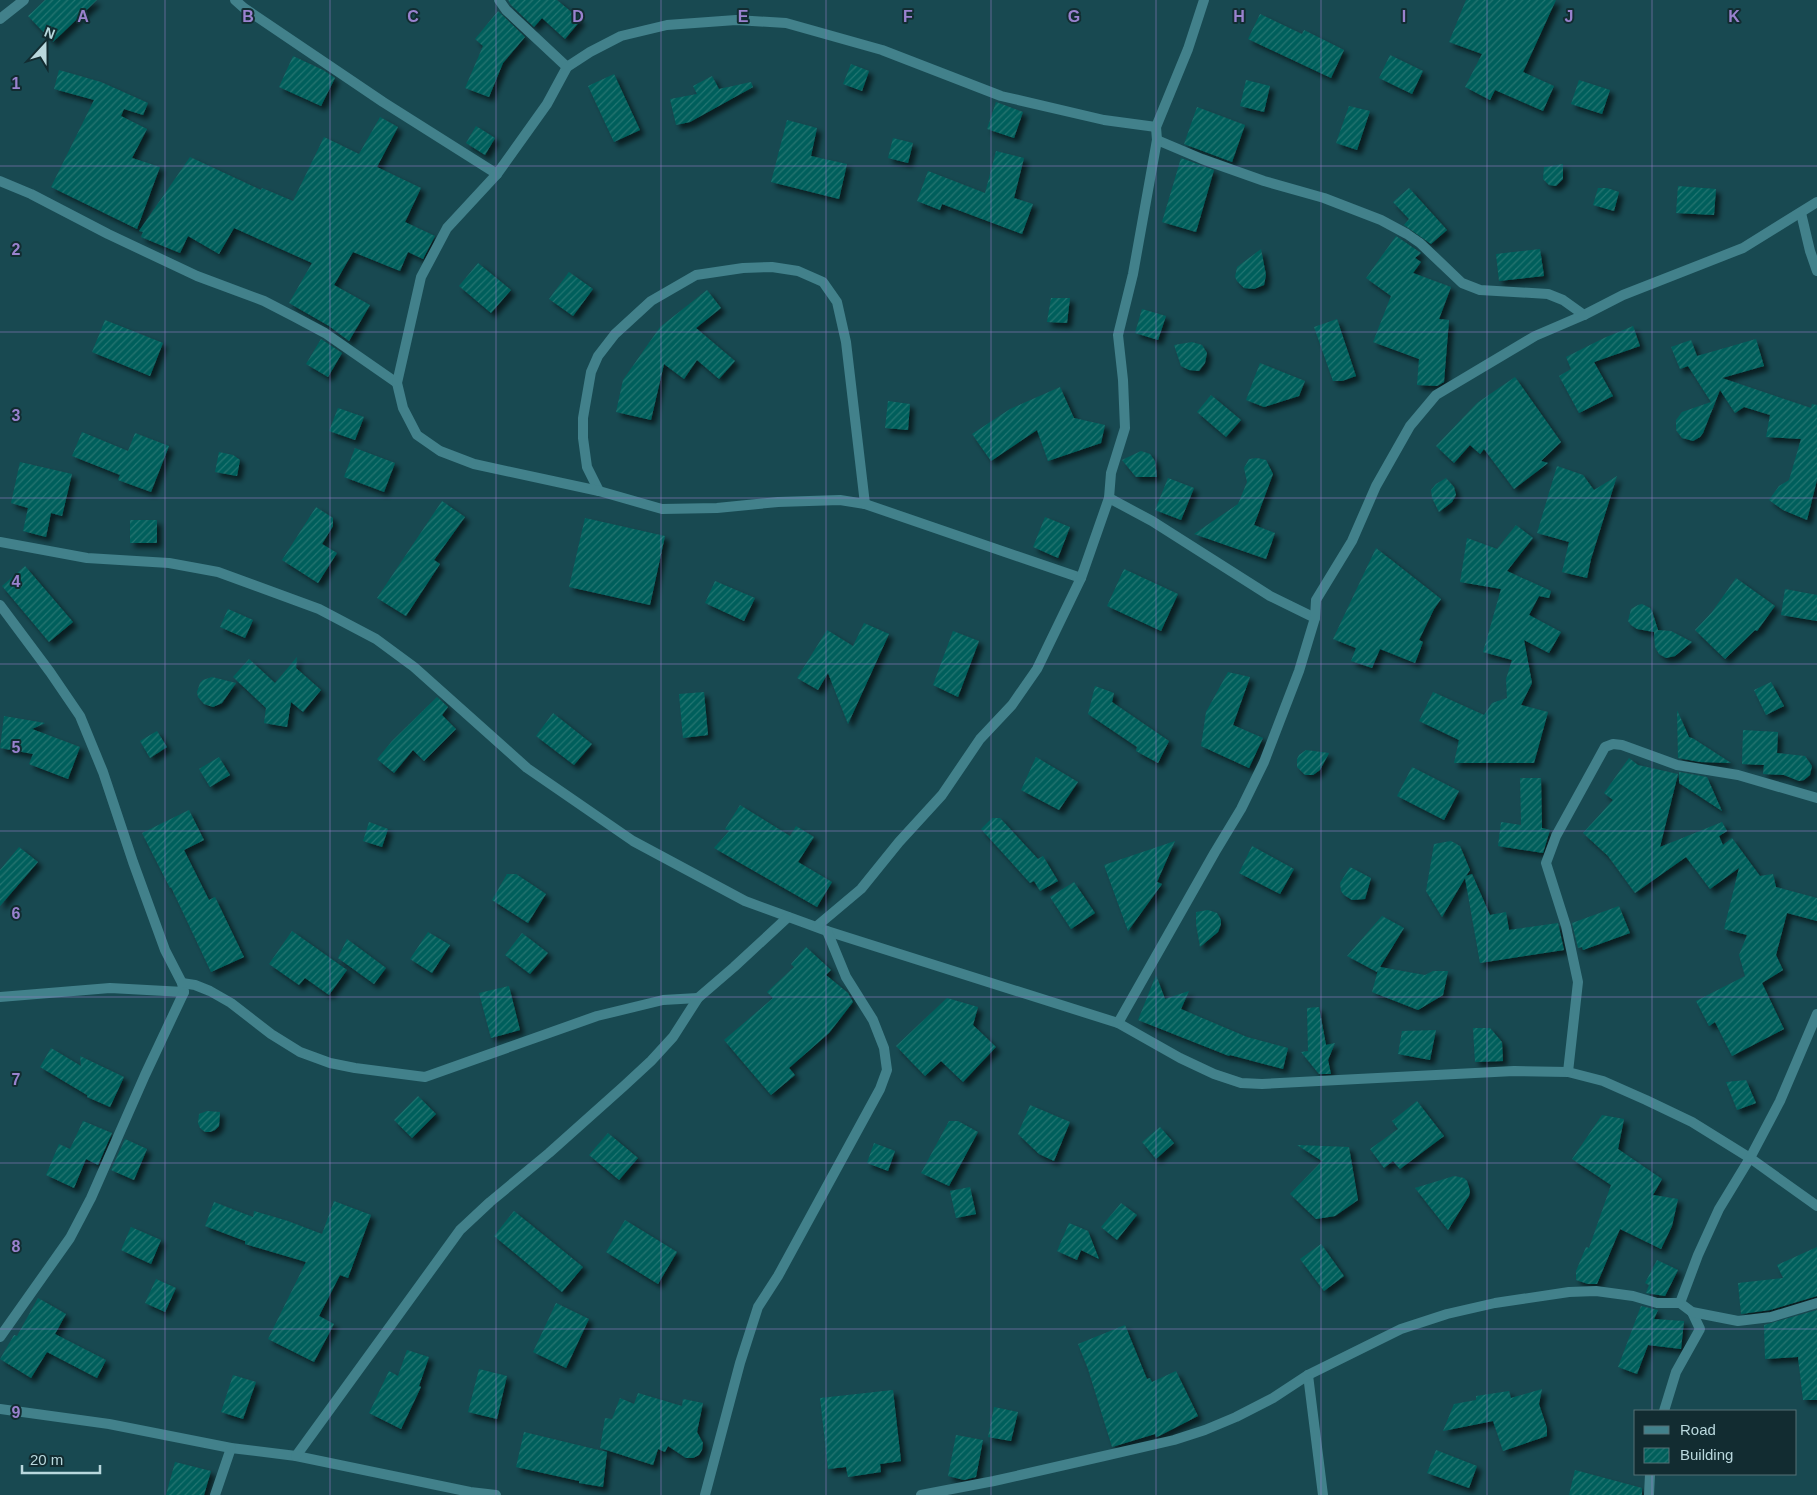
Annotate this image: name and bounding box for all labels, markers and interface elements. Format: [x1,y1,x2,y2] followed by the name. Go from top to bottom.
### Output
[77,8,89,25] text: A
[242,8,254,25] text: B
[407,8,419,25] text: C
[572,8,584,25] text: D
[738,8,749,25] text: E
[903,8,913,25] text: F
[1068,8,1080,25] text: G
[1233,8,1245,25] text: H
[1402,8,1406,25] text: I
[1565,8,1573,25] text: J
[1728,8,1740,25] text: K
[20,20,70,70] north arrow
[42,24,57,42] text: N
[12,75,21,92] text: 1
[12,241,21,258] text: 2
[12,407,21,424] text: 3
[12,573,21,590] text: 4
[12,739,21,756] text: 5
[12,905,21,922] text: 6
[12,1071,21,1088] text: 7
[12,1238,21,1255] text: 8
[12,1404,21,1421] text: 9
[1634,1410,1797,1475] legend
[1680,1421,1716,1438] text: Road
[22,1442,100,1474] scale bar
[1680,1446,1733,1463] text: Building
[30,1451,63,1468] text: 20 m

